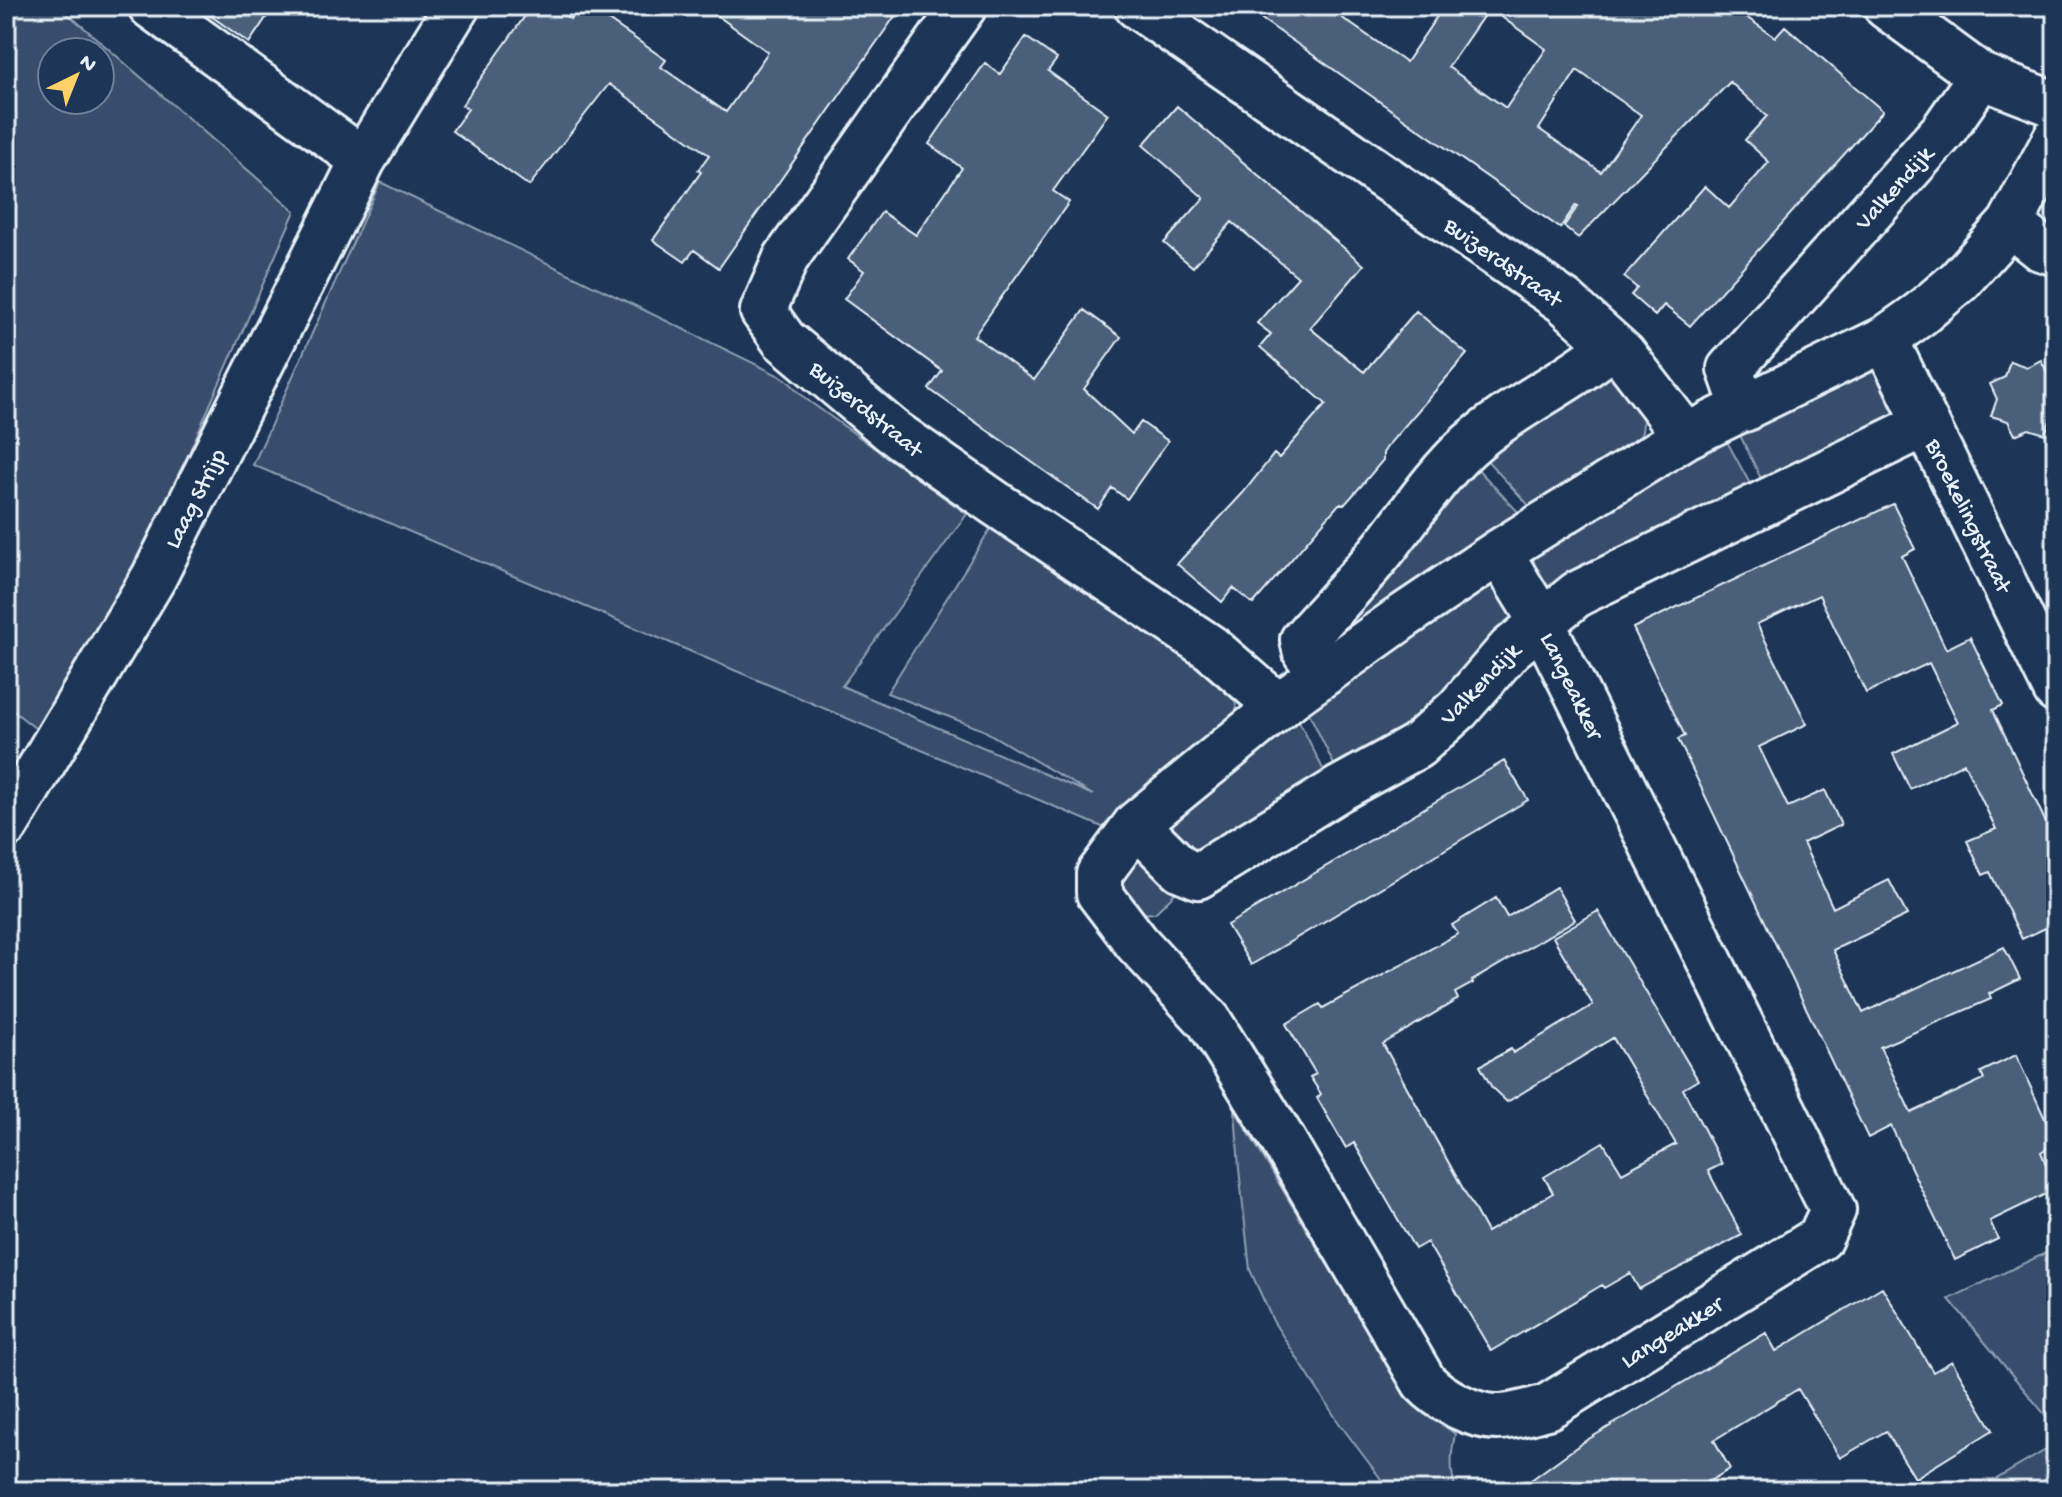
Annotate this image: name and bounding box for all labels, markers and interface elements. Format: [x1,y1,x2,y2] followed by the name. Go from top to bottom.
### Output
[36,36,116,116] north arrow
[73,50,101,79] text: N
[1850,140,1943,238] street label: Valkendijk
[1436,212,1569,317] street label: Buizerdstraat
[801,355,929,467] street label: Buizerdstraat
[1917,434,2018,600] street label: Broekelingstraat
[160,445,235,554] street label: Laag Strijp
[1532,628,1609,747] street label: Langeakker
[1434,637,1529,733] street label: Valkendijk
[1616,1290,1731,1377] street label: Langeakker

